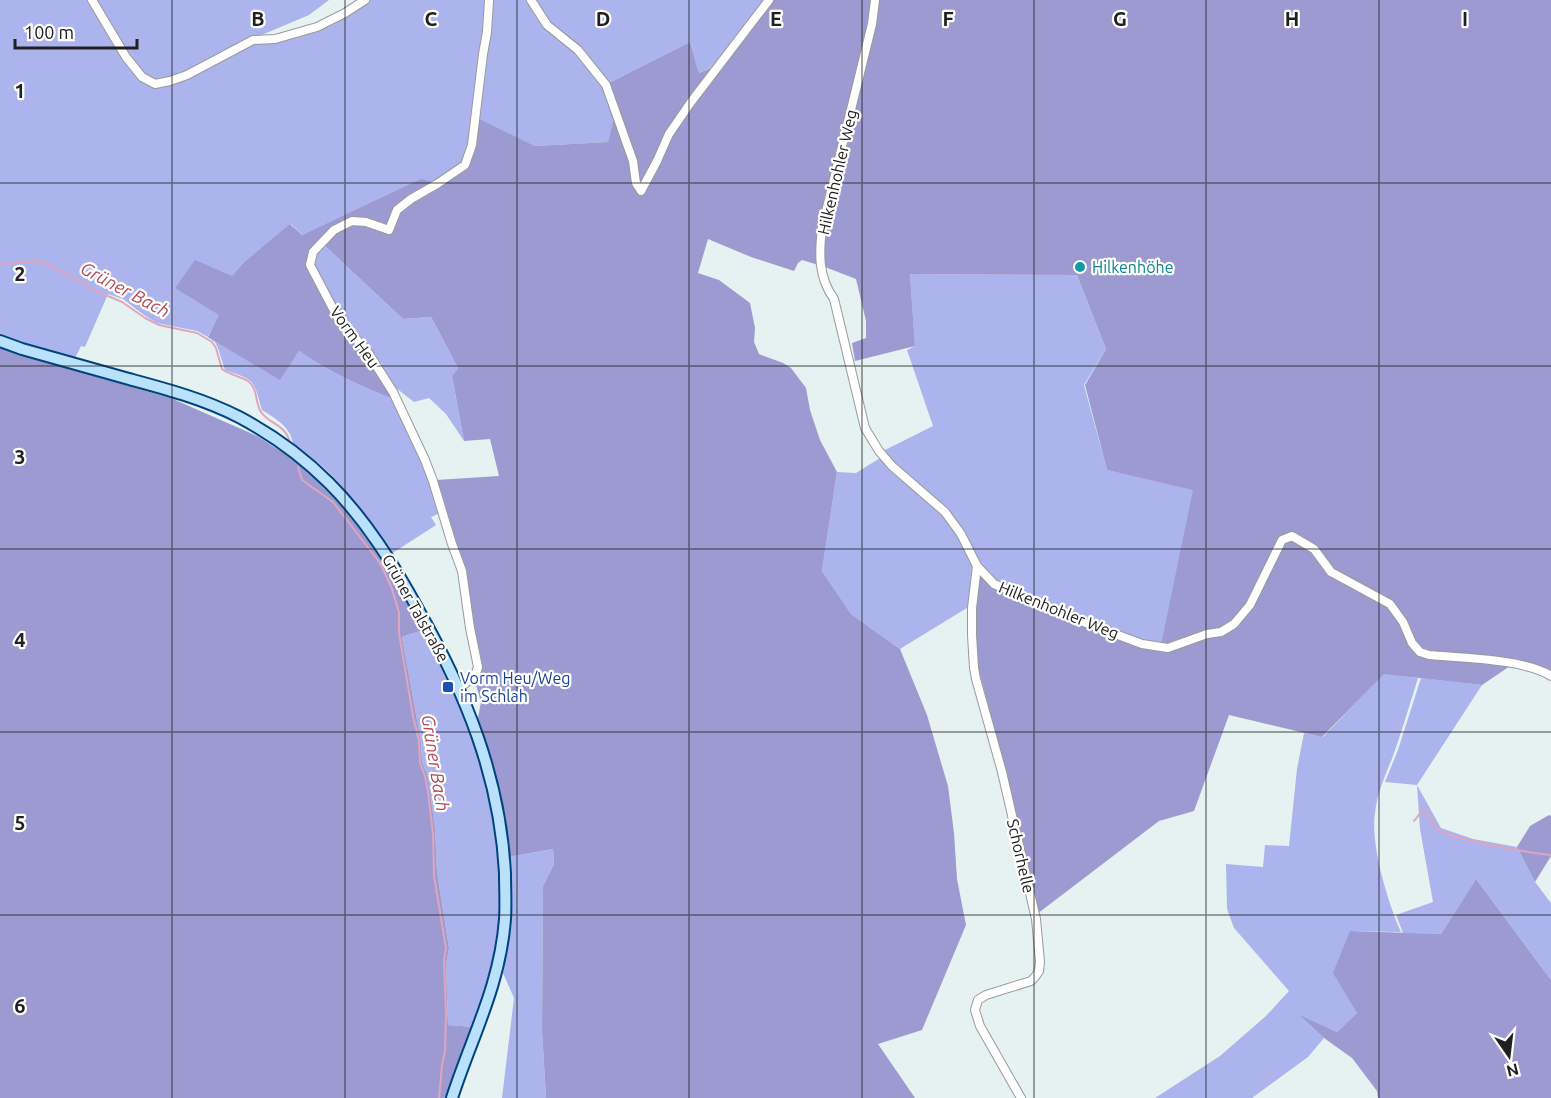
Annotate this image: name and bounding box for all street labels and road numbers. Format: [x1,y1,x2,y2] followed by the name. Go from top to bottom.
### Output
[814,108,860,236] street label: Hilkenhohler Weg
[327,303,383,371] street label: Vorm Heu
[379,551,453,665] street label: Grüner Talstraße
[996,578,1122,642] street label: Hilkenhohler Weg
[1004,817,1038,895] street label: Schorhelle

